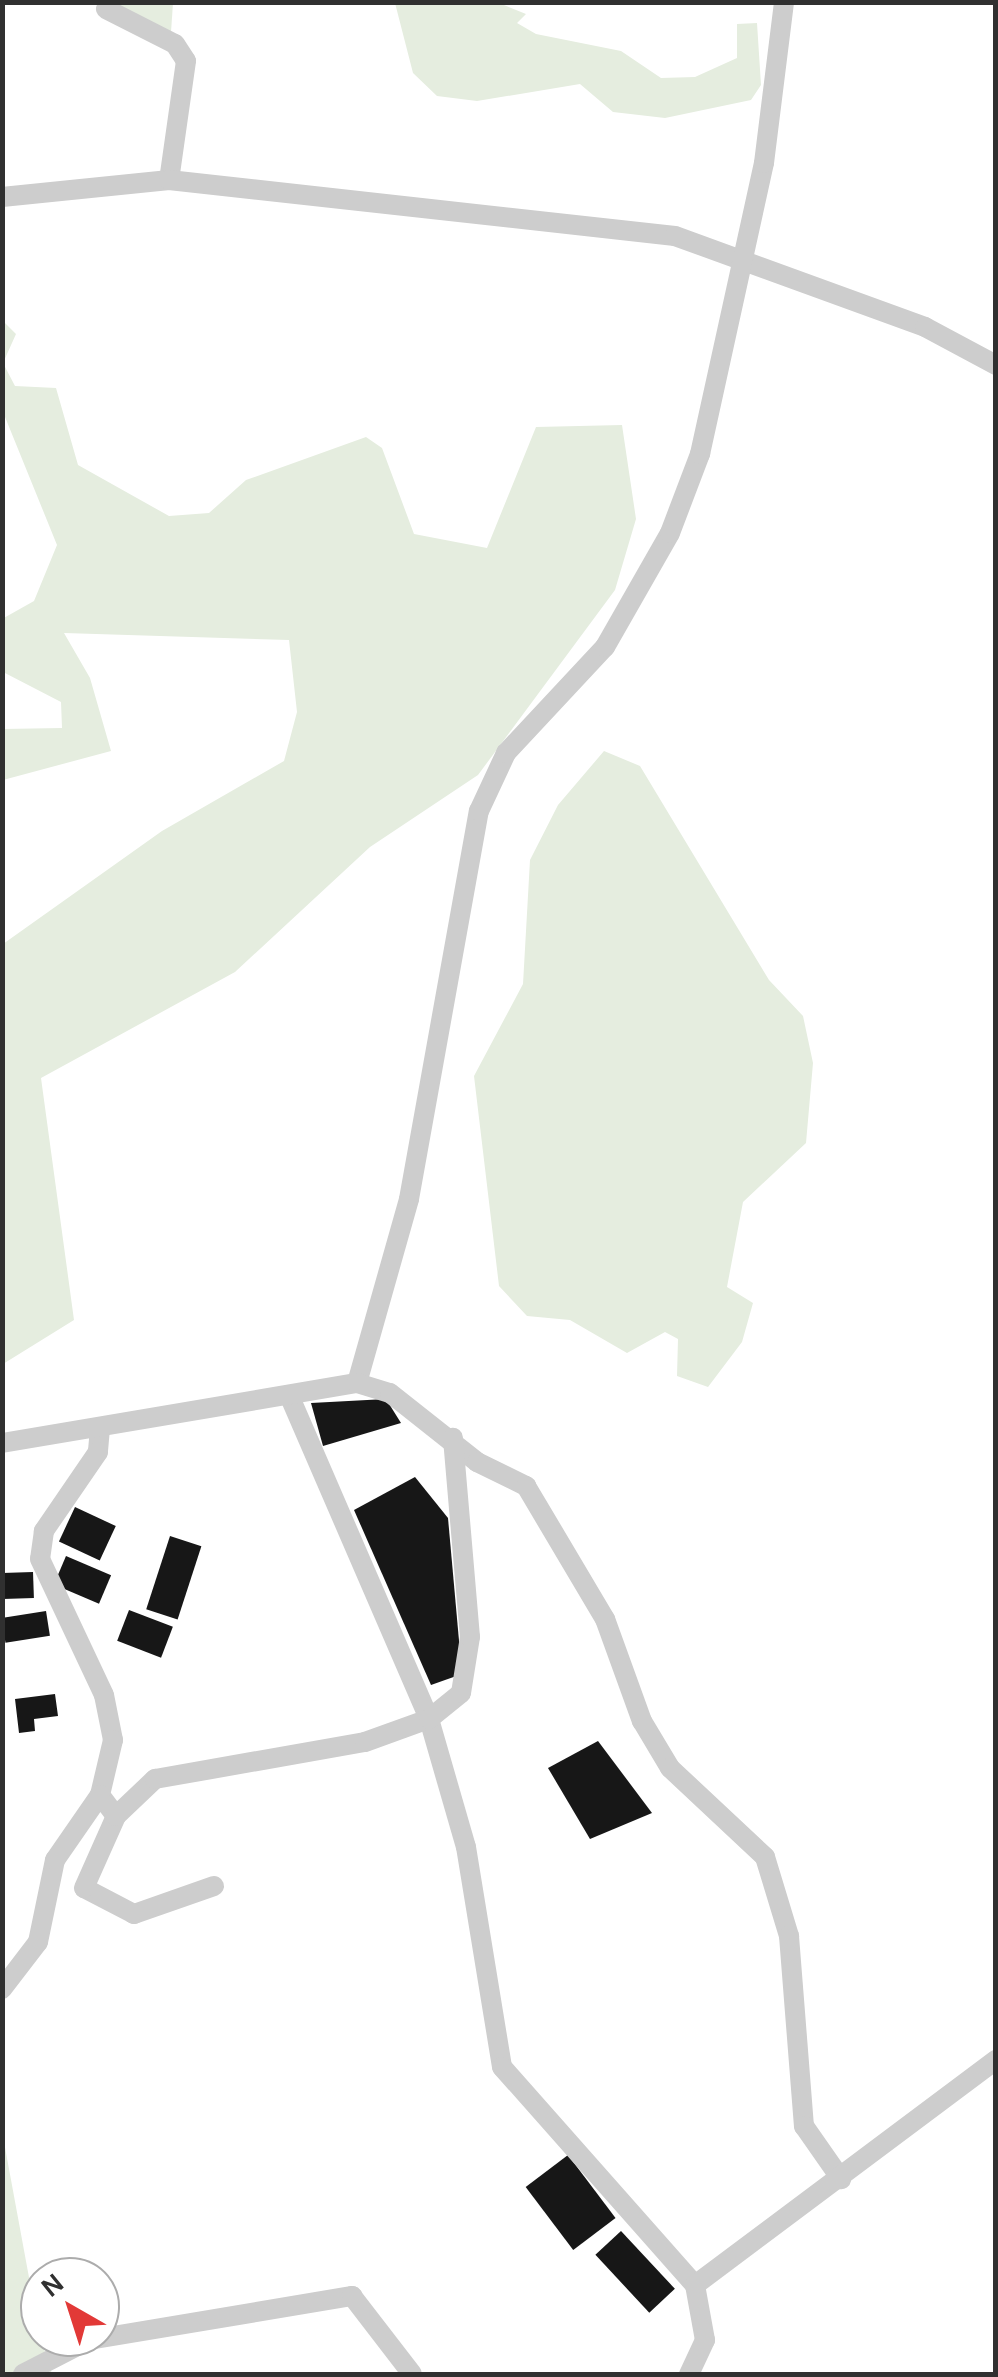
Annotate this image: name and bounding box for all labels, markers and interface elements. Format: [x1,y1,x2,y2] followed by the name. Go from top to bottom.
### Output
[20,2257,120,2357] north arrow
[34,2266,70,2304] text: N

